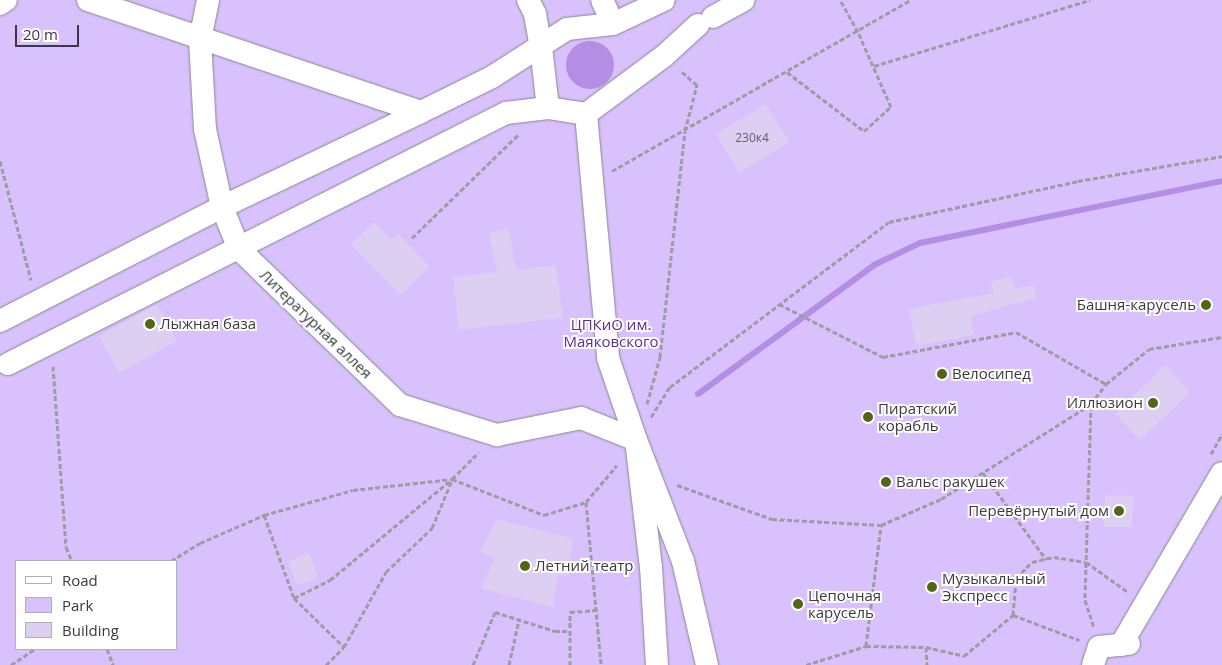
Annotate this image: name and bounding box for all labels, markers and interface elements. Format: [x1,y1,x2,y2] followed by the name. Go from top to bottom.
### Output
[18,15,81,47] scale bar
[23,24,58,44] text: 20 m
[735,131,769,145] house number: 230к4
[256,266,376,382] street label: Литературная аллея
[1077,296,1196,314] place label: Башня-карусель
[1200,299,1212,311] marker: Башня-карусель
[160,315,256,333] place label: Лыжная база
[564,315,658,350] park label: ЦПКиО им. Маяковского
[144,318,156,330] marker: Лыжная база
[952,365,1031,383] place label: Велосипед
[936,368,948,380] marker: Велосипед
[1067,394,1143,412] place label: Иллюзион
[1147,397,1159,409] marker: Иллюзион
[878,399,957,434] place label: Пиратский корабль
[862,411,874,423] marker: Пиратский корабль
[896,473,1005,491] place label: Вальс ракушек
[880,476,892,488] marker: Вальс ракушек
[968,502,1109,520] place label: Перевёрнутый дом
[1113,505,1125,517] marker: Перевёрнутый дом
[535,557,634,575] place label: Летний театр
[15,560,178,650] legend
[519,560,531,572] marker: Летний театр
[942,569,1046,604] place label: Музыкальный Экспресс
[62,570,98,590] text: Road
[926,581,938,593] marker: Музыкальный Экспресс
[808,586,881,621] place label: Цепочная карусель
[62,595,93,615] text: Park
[792,598,804,610] marker: Цепочная карусель
[62,620,119,640] text: Building

